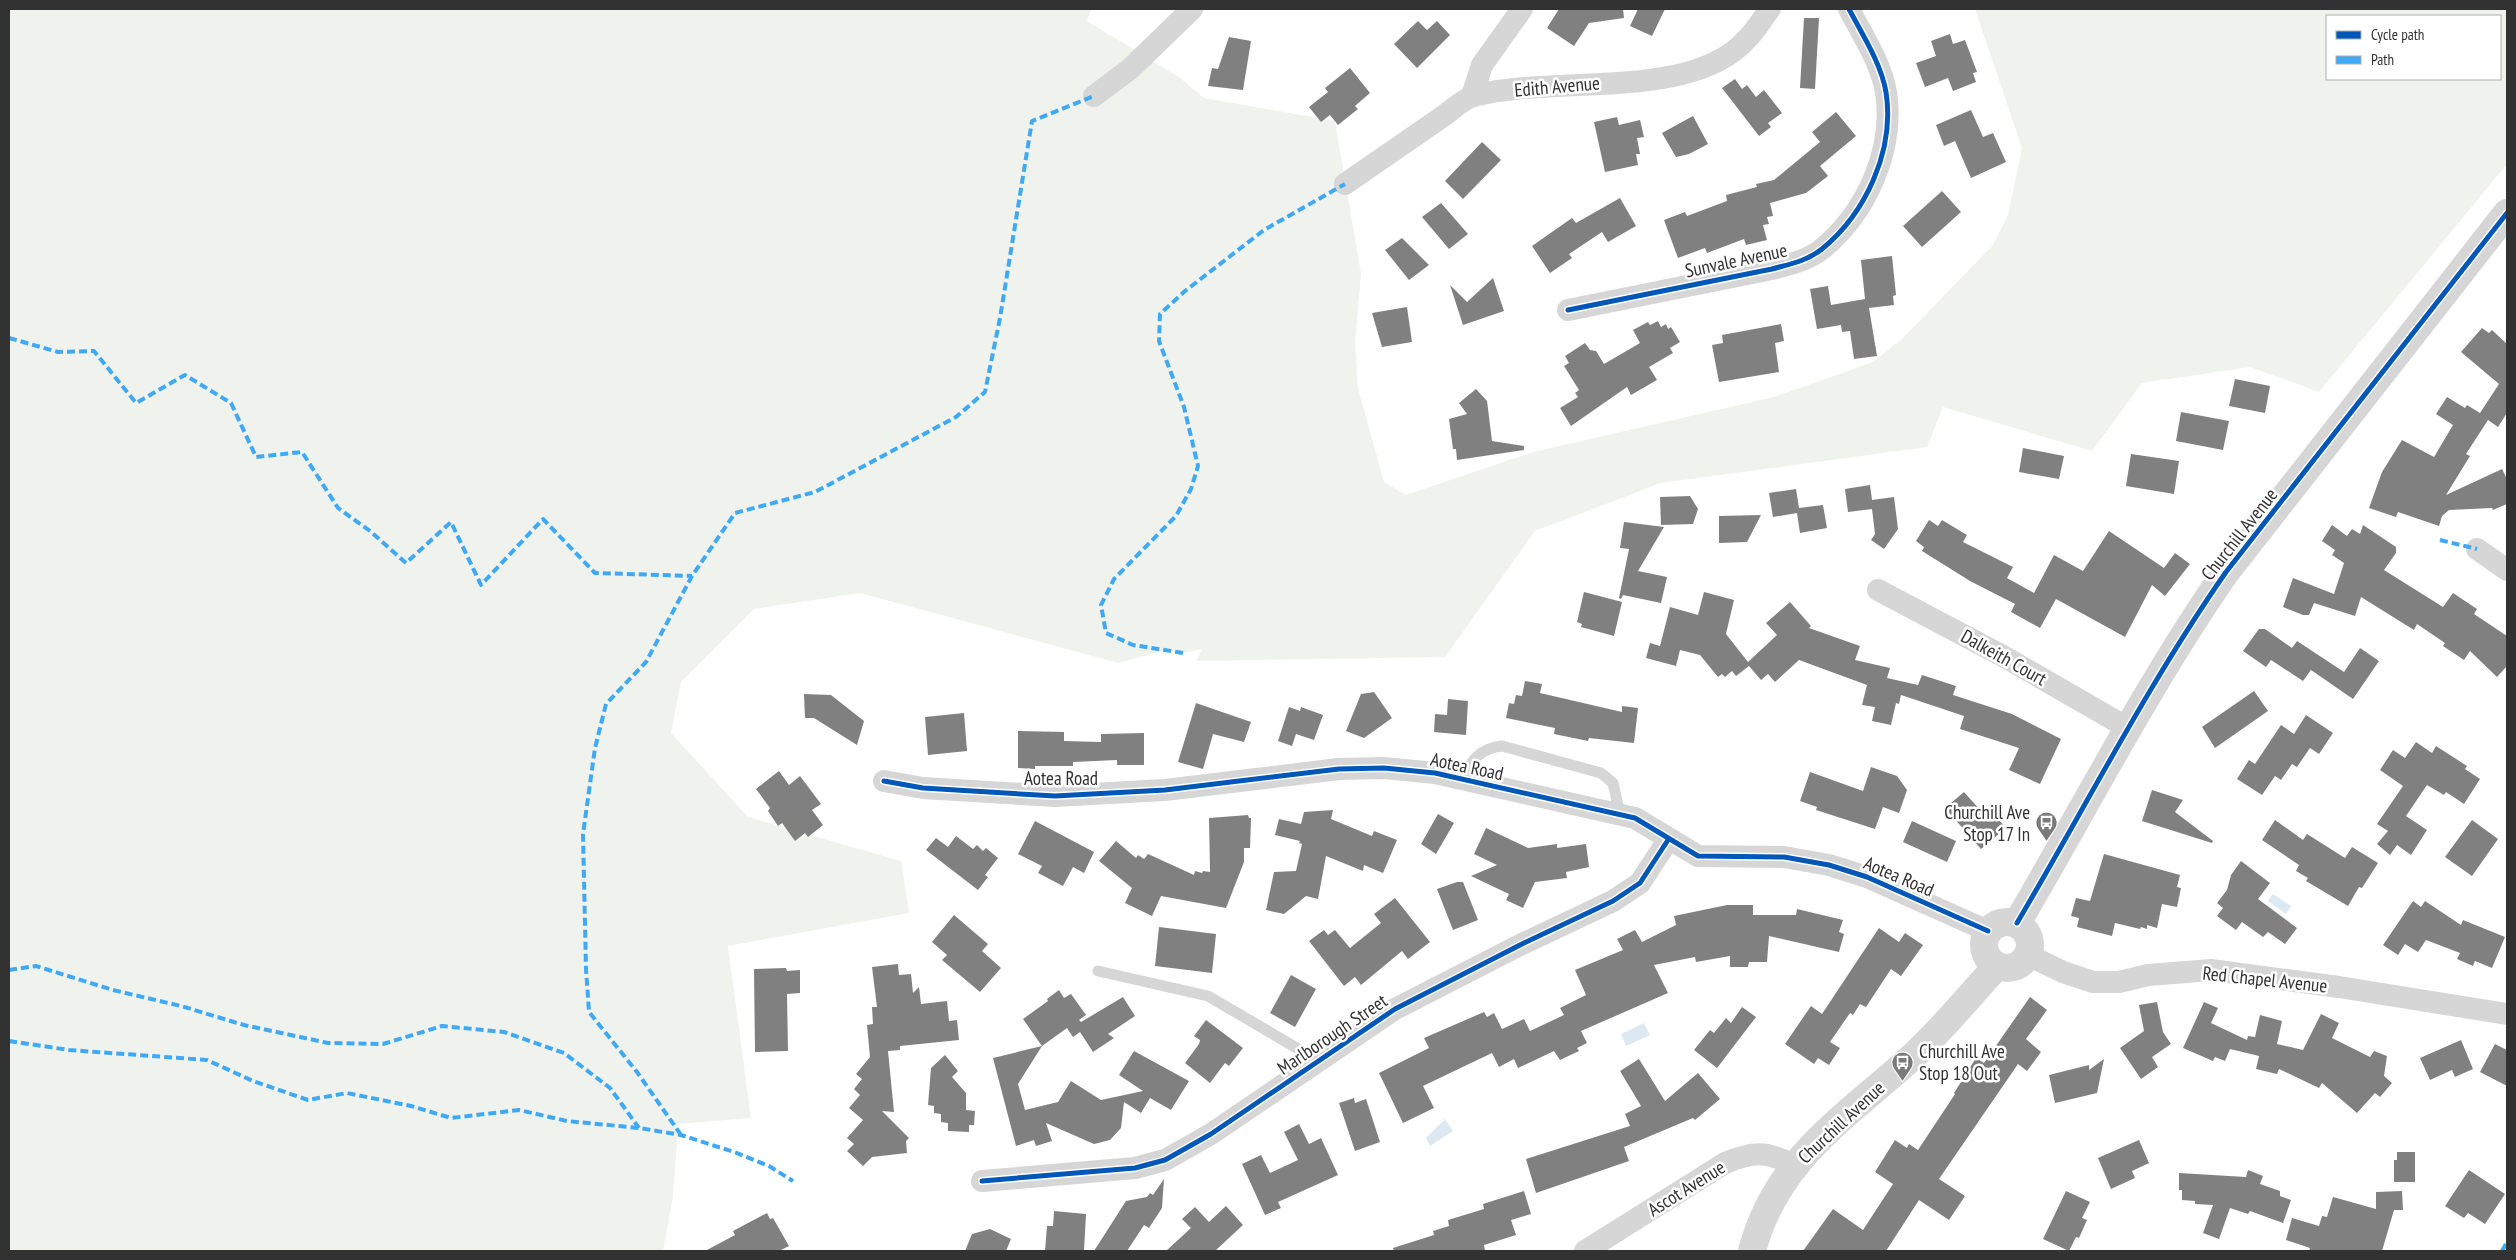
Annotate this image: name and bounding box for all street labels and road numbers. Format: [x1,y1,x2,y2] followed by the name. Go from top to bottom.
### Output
[1513,70,1601,102] street label: Edith Avenue
[1683,237,1789,283] street label: Sunvale Avenue
[2196,483,2282,585] street label: Churchill Avenue
[1957,624,2052,691] street label: Dalkeith Court
[1428,747,1506,785] street label: Aotea Road
[1024,766,1098,790] street label: Aotea Road
[1860,851,1938,901] street label: Aotea Road
[2201,961,2329,997] street label: Red Chapel Avenue
[1272,988,1392,1080] street label: Marlborough Street
[1793,1076,1890,1168] street label: Churchill Avenue
[1643,1155,1729,1221] street label: Ascot Avenue

